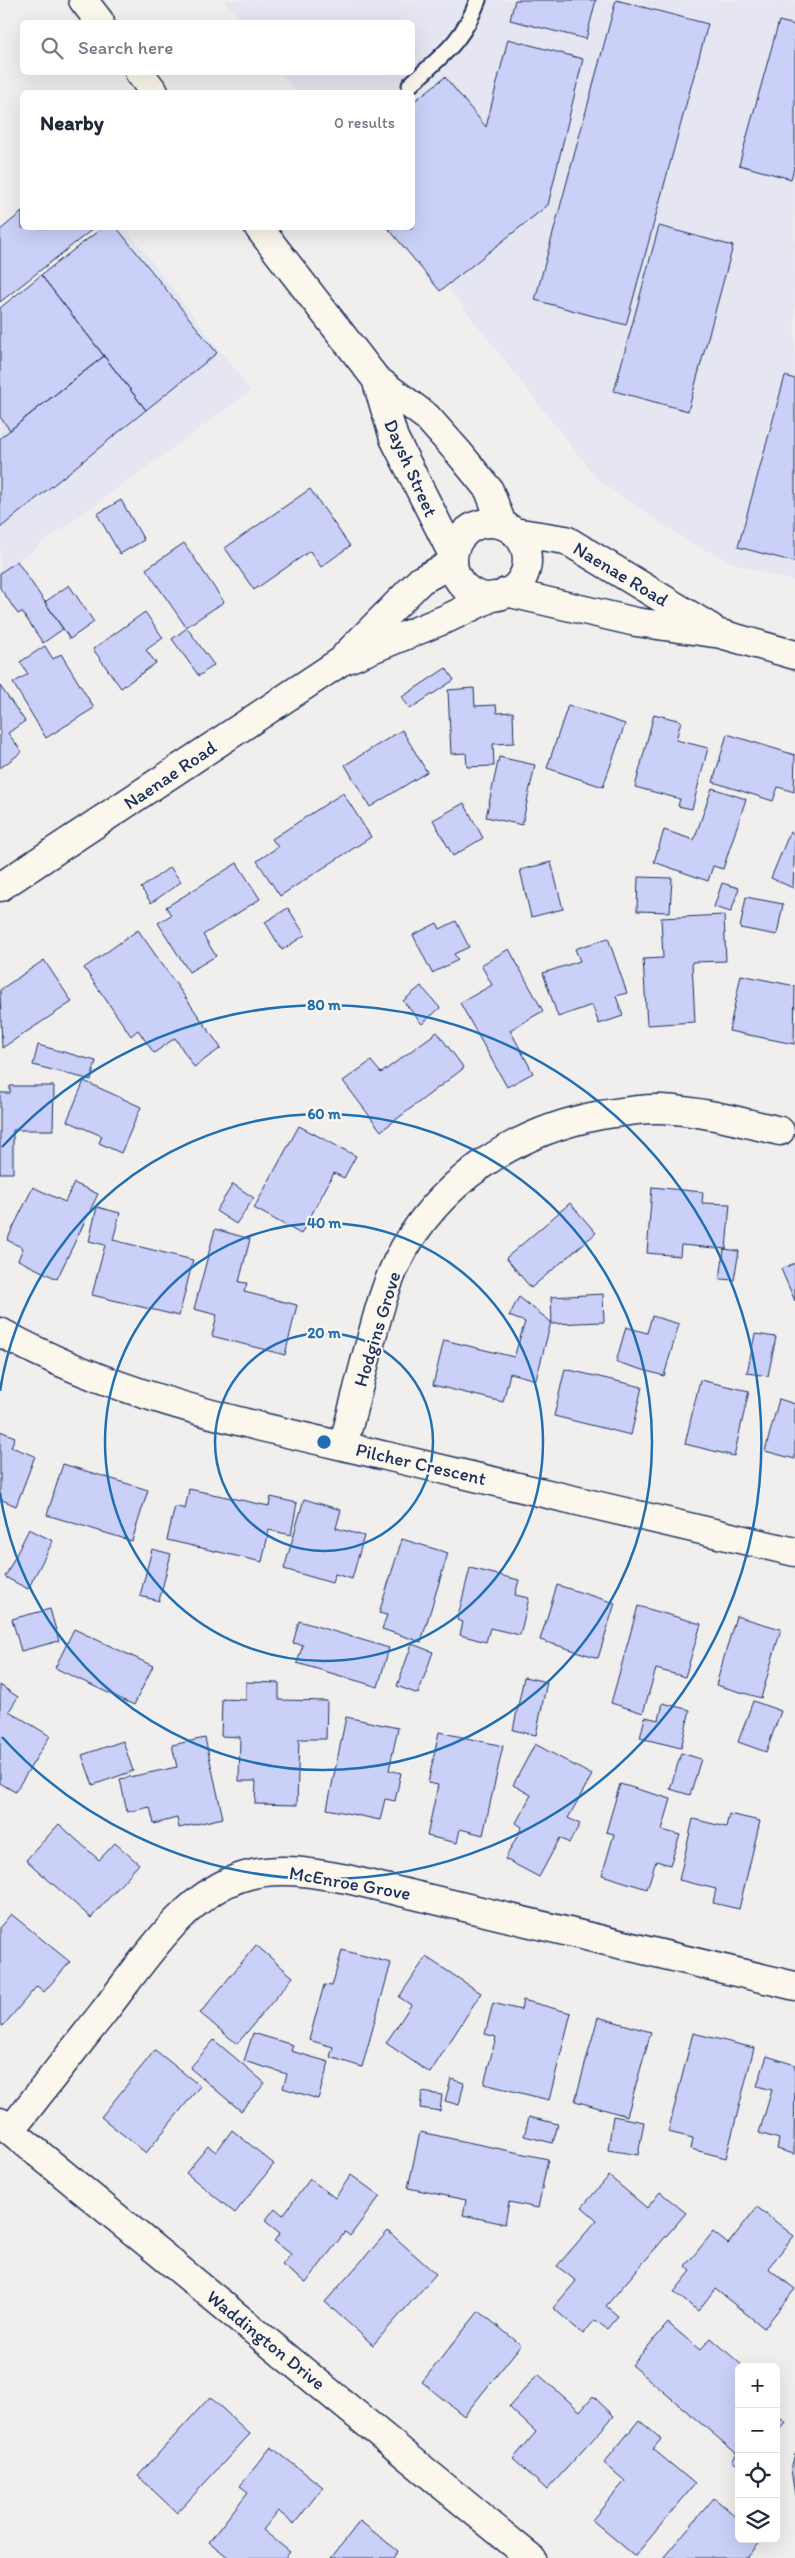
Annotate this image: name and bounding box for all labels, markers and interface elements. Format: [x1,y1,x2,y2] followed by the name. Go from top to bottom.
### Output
[20,20,415,75] search box
[38,34,66,62] icon: search
[78,36,173,59] text: Search here
[40,110,104,135] text: Nearby
[334,113,395,132] text: 0 results
[379,416,443,520] street label: Daysh Street
[569,537,673,612] street label: Naenae Road
[119,735,221,814] street label: Naenae Road
[307,996,341,1014] text: 80 m
[307,1105,341,1123] text: 60 m
[307,1214,342,1232] text: 40 m
[349,1269,405,1389] street label: Hodgins Grove
[307,1324,341,1342] text: 20 m
[315,1433,333,1451] centre of rings
[354,1438,488,1490] street label: Pilcher Crescent
[287,1861,413,1905] street label: McEnroe Grove
[202,2285,330,2395] street label: Waddington Drive
[735,2363,780,2543] map controls
[735,2363,780,2408] button: +
[735,2408,780,2453] button: −
[735,2453,780,2498] button: locate
[735,2498,780,2543] button: layers

